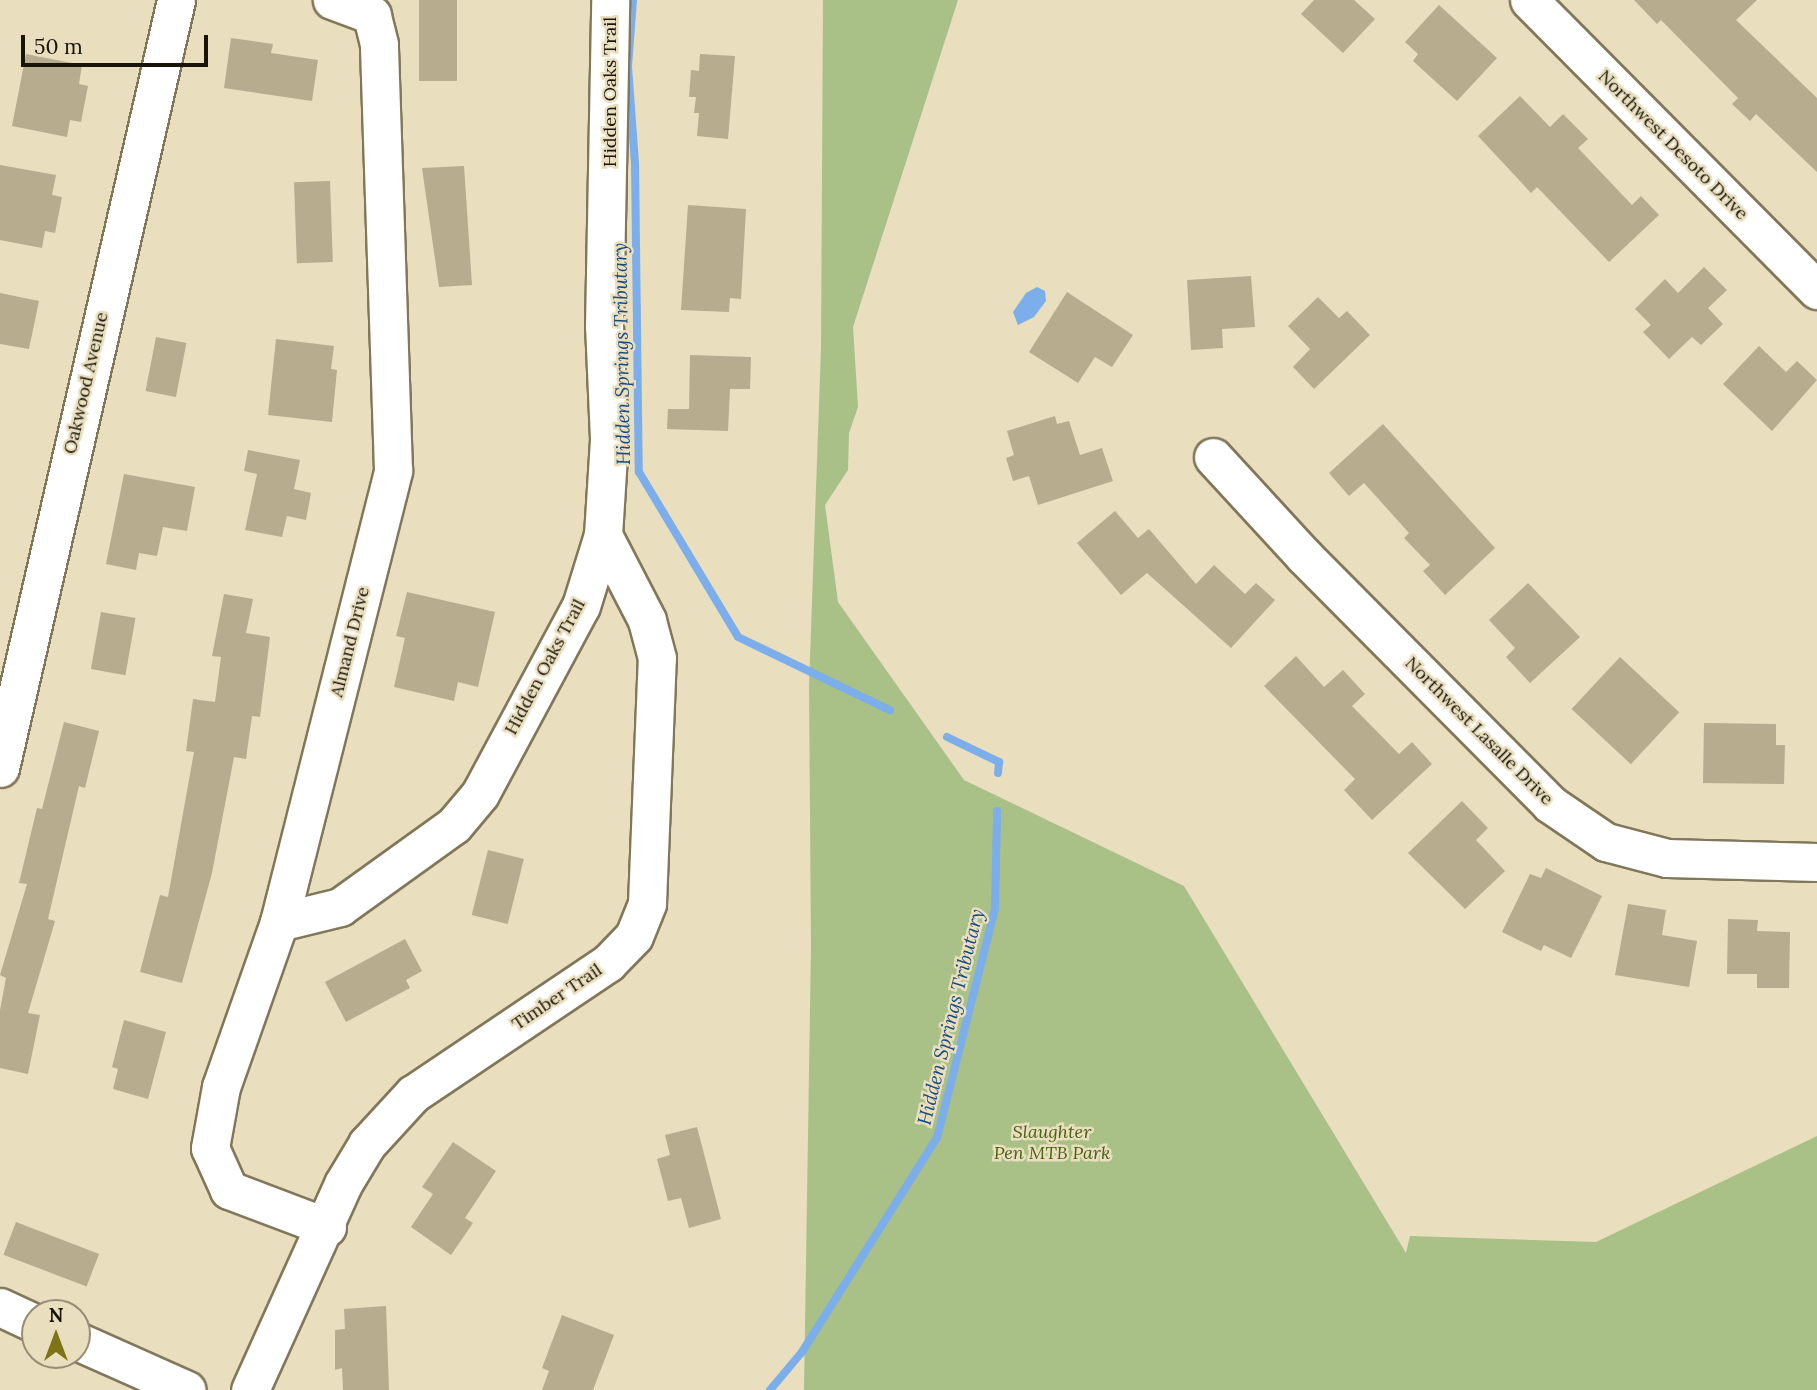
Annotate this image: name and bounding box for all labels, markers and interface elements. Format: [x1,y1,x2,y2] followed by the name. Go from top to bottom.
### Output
[599,17,621,167] street label: Hidden Oaks Trail
[24,21,212,65] scale bar
[34,33,83,60] text: 50 m
[1594,66,1752,224] street label: Northwest Desoto Drive
[609,243,635,465] water label: Hidden Springs Tributary
[59,310,113,456] street label: Oakwood Avenue
[326,585,374,699] street label: Almand Drive
[500,596,590,738] street label: Hidden Oaks Trail
[1400,652,1558,810] street label: Northwest Lasalle Drive
[913,906,989,1128] water label: Hidden Springs Tributary
[508,959,606,1035] street label: Timber Trail
[994,1122,1110,1164] park label: Slaughter Pen MTB Park
[21,1299,91,1369] north arrow
[49,1303,63,1327] text: N

